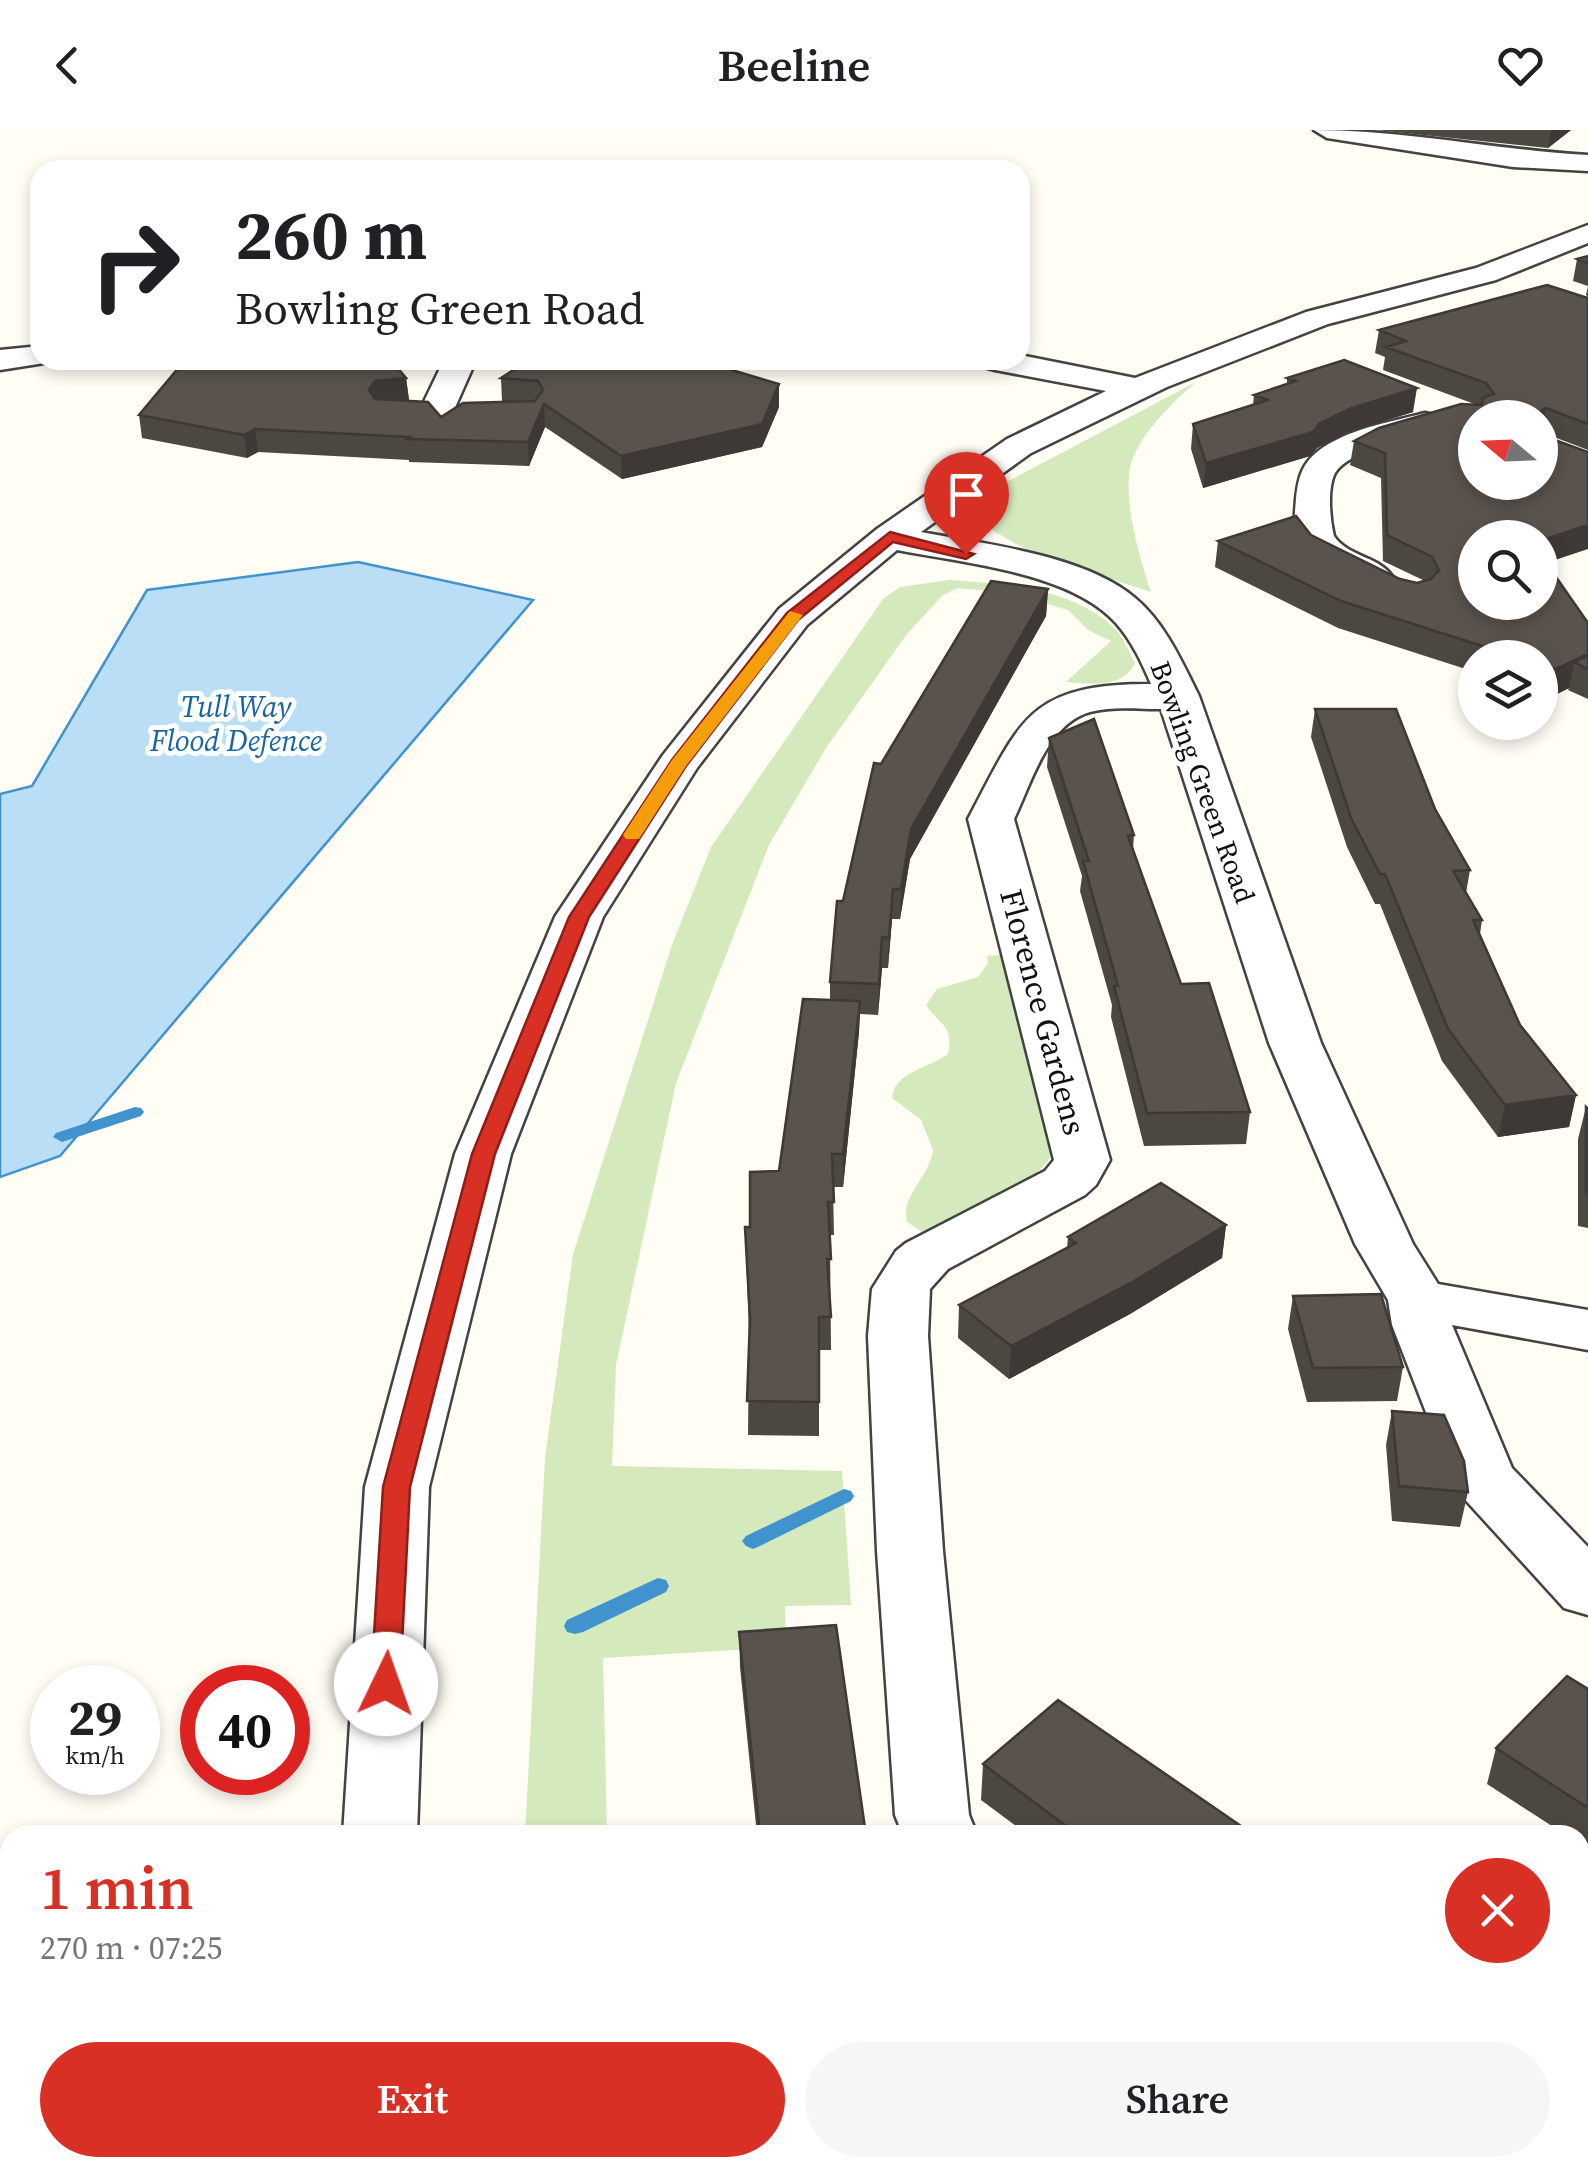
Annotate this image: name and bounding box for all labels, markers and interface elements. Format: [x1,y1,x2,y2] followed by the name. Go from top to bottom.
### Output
[717,34,871,96] text: Beeline
[40,38,95,93] icon: back
[1493,38,1548,93] icon: heart
[235,186,427,282] text: 260 m
[70,200,200,330] icon: right
[235,277,644,339] text: Bowling Green Road
[1458,400,1558,500] north arrow
[1458,400,1558,740] map controls
[924,452,1009,555] pin
[939,467,994,522] icon: arrive
[1458,520,1558,620] button: search
[1458,640,1558,740] button: layers
[1142,656,1264,908] street label: Bowling Green Road
[149,686,322,761] water label: Tull Way Flood Defence
[989,884,1097,1140] street label: Florence Gardens
[334,1632,438,1736] position arrow
[180,1665,310,1795] speed limit sign: 40
[68,1683,122,1752] text: 29
[65,1738,125,1772] text: km/h
[40,1847,194,1929] text: 1 min
[1445,1858,1550,1963] button: close
[40,1926,222,1970] text: 270 m · 07:25
[40,2042,785,2157] button: Exit
[805,2042,1550,2157] button: Share

